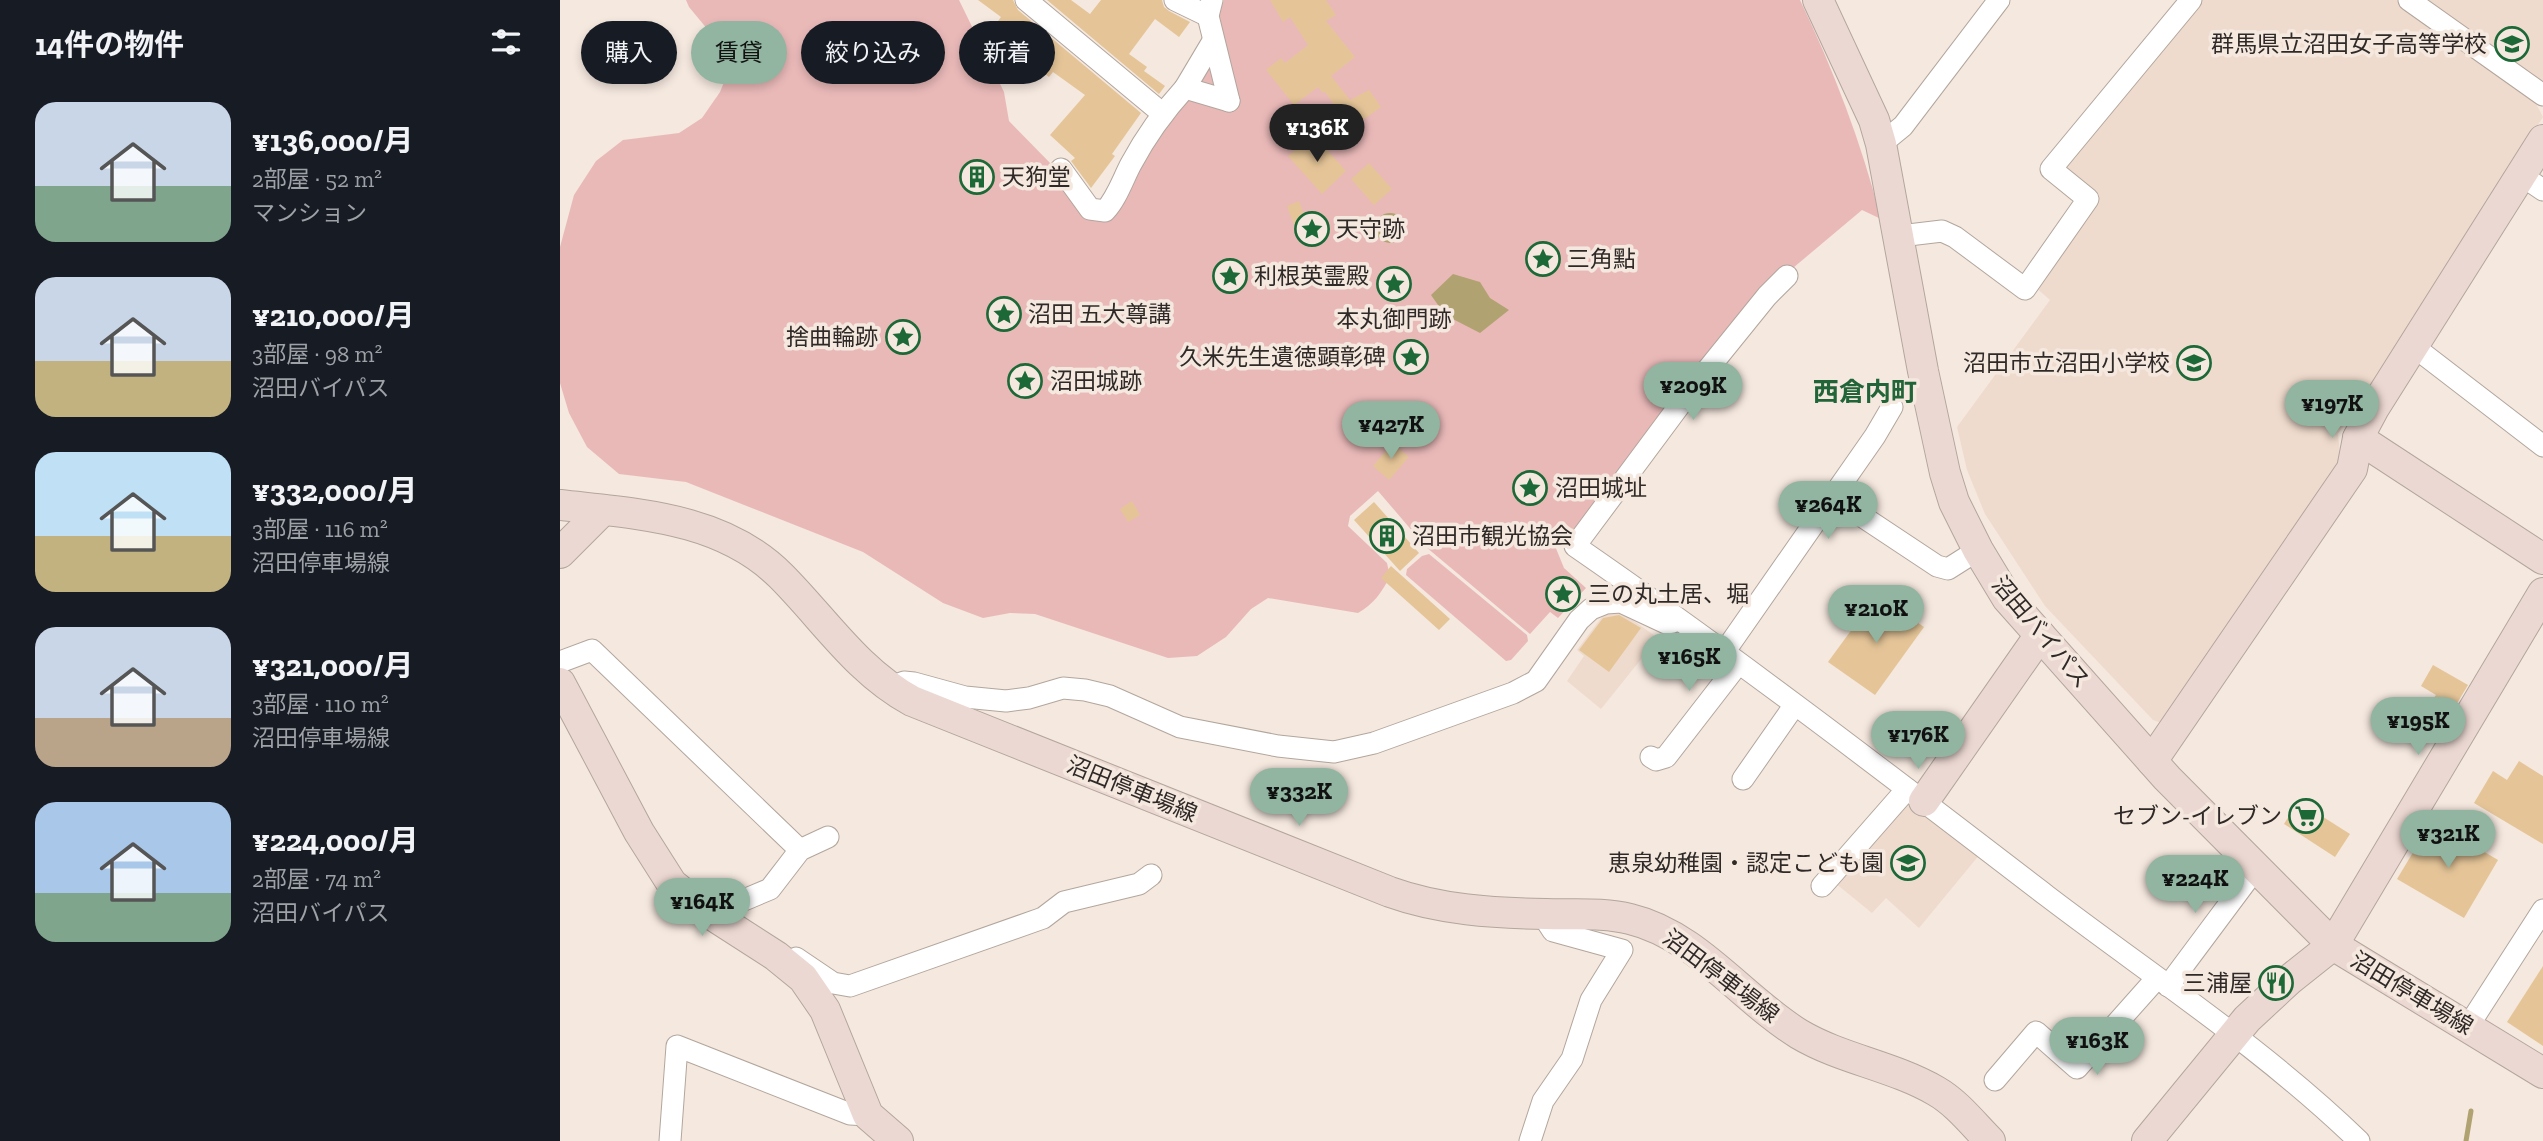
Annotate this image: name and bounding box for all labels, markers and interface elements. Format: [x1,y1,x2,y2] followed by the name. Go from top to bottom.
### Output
[581,21,677,84] chip: 購入
[691,21,787,84] chip: 賃貸
[801,21,945,84] chip: 絞り込み
[959,21,1055,84] chip: 新着
[487,23,525,61] icon: filters
[2493,25,2531,63] school or university icon: 群馬県立沼田女子高等学校
[35,27,184,63] text: 14件の物件
[2211,30,2487,58] place label: 群馬県立沼田女子高等学校
[1268,104,1366,164] pin: ¥136K
[1285,113,1349,141] text: ¥136K
[252,123,414,159] text: ¥136,000/月
[91,130,175,214] icon: home
[958,158,996,196] building icon: 天狗堂
[1002,163,1071,191] place label: 天狗堂
[252,165,382,193] text: 2部屋 · 52 m²
[252,199,367,227] text: マンション
[1293,210,1331,248] place icon: 天守跡
[1336,215,1405,243] place label: 天守跡
[1524,240,1562,278] place icon: 三角點
[1567,245,1636,273] place label: 三角點
[1211,257,1249,295] place icon: 利根英霊殿
[1254,262,1369,290] place label: 利根英霊殿
[1375,265,1413,303] place icon: 本丸御門跡
[985,295,1023,333] place icon: 沼田 五大尊講
[252,298,415,334] text: ¥210,000/月
[1028,300,1171,328] place label: 沼田 五大尊講
[91,305,175,389] icon: home
[1337,305,1452,333] place label: 本丸御門跡
[884,318,922,356] place icon: 捨曲輪跡
[786,323,878,351] place label: 捨曲輪跡
[1392,338,1430,376] place icon: 久米先生遺徳顕彰碑
[252,340,382,368] text: 3部屋 · 98 m²
[1179,343,1386,371] place label: 久米先生遺徳顕彰碑
[2175,344,2213,382] school or university icon: 沼田市立沼田小学校
[1963,349,2170,377] place label: 沼田市立沼田小学校
[1006,362,1044,400] place icon: 沼田城跡
[1644,362,1742,422] pin: ¥209K
[1050,367,1142,395] place label: 沼田城跡
[1659,371,1727,399] text: ¥209K
[252,374,390,402] text: 沼田バイパス
[1813,376,1917,408] district label: 西倉内町
[2283,380,2381,440] pin: ¥197K
[2301,389,2363,417] text: ¥197K
[1342,402,1440,461] pin: ¥427K
[1358,410,1424,438] text: ¥427K
[1511,469,1549,507] place icon: 沼田城址
[252,473,417,509] text: ¥332,000/月
[1555,474,1647,502] place label: 沼田城址
[91,480,175,564] icon: home
[1779,482,1877,541] pin: ¥264K
[1795,490,1861,518] text: ¥264K
[252,515,388,543] text: 3部屋 · 116 m²
[1368,517,1406,555] building icon: 沼田市観光協会
[1412,522,1573,550] place label: 沼田市観光協会
[252,549,390,577] text: 沼田停車場線
[1986,570,2096,694] street label: 沼田バイパス
[1544,575,1582,613] place icon: 三の丸土居、堀
[1588,580,1749,608] place label: 三の丸土居、堀
[1827,586,1925,645] pin: ¥210K
[1844,594,1908,622] text: ¥210K
[1640,634,1738,693] pin: ¥165K
[1658,642,1720,670] text: ¥165K
[252,648,414,684] text: ¥321,000/月
[91,655,175,739] icon: home
[252,690,389,718] text: 3部屋 · 110 m²
[2369,698,2467,757] pin: ¥195K
[2387,706,2449,734] text: ¥195K
[1869,712,1967,771] pin: ¥176K
[1887,720,1949,748] text: ¥176K
[252,724,390,752] text: 沼田停車場線
[1063,750,1201,828] street label: 沼田停車場線
[1250,768,1348,828] pin: ¥332K
[1266,777,1332,805] text: ¥332K
[2287,797,2325,835] supermarket icon: セブン-イレブン
[2113,802,2282,830] place label: セブン-イレブン
[2399,810,2497,870] pin: ¥321K
[2416,819,2480,847] text: ¥321K
[252,823,419,859] text: ¥224,000/月
[91,830,175,914] icon: home
[1889,844,1927,882] school or university icon: 恵泉幼稚園・認定こども園
[1608,849,1884,877] place label: 恵泉幼稚園・認定こども園
[2146,856,2244,915] pin: ¥224K
[2162,864,2229,892] text: ¥224K
[252,865,381,893] text: 2部屋 · 74 m²
[653,878,751,938] pin: ¥164K
[670,887,734,915] text: ¥164K
[252,899,390,927] text: 沼田バイパス
[1657,923,1785,1029] street label: 沼田停車場線
[2346,945,2478,1041] street label: 沼田停車場線
[2257,964,2295,1002] restaurant icon: 三浦屋
[2183,969,2252,997] place label: 三浦屋
[2048,1018,2146,1077] pin: ¥163K
[2065,1026,2129,1054] text: ¥163K

